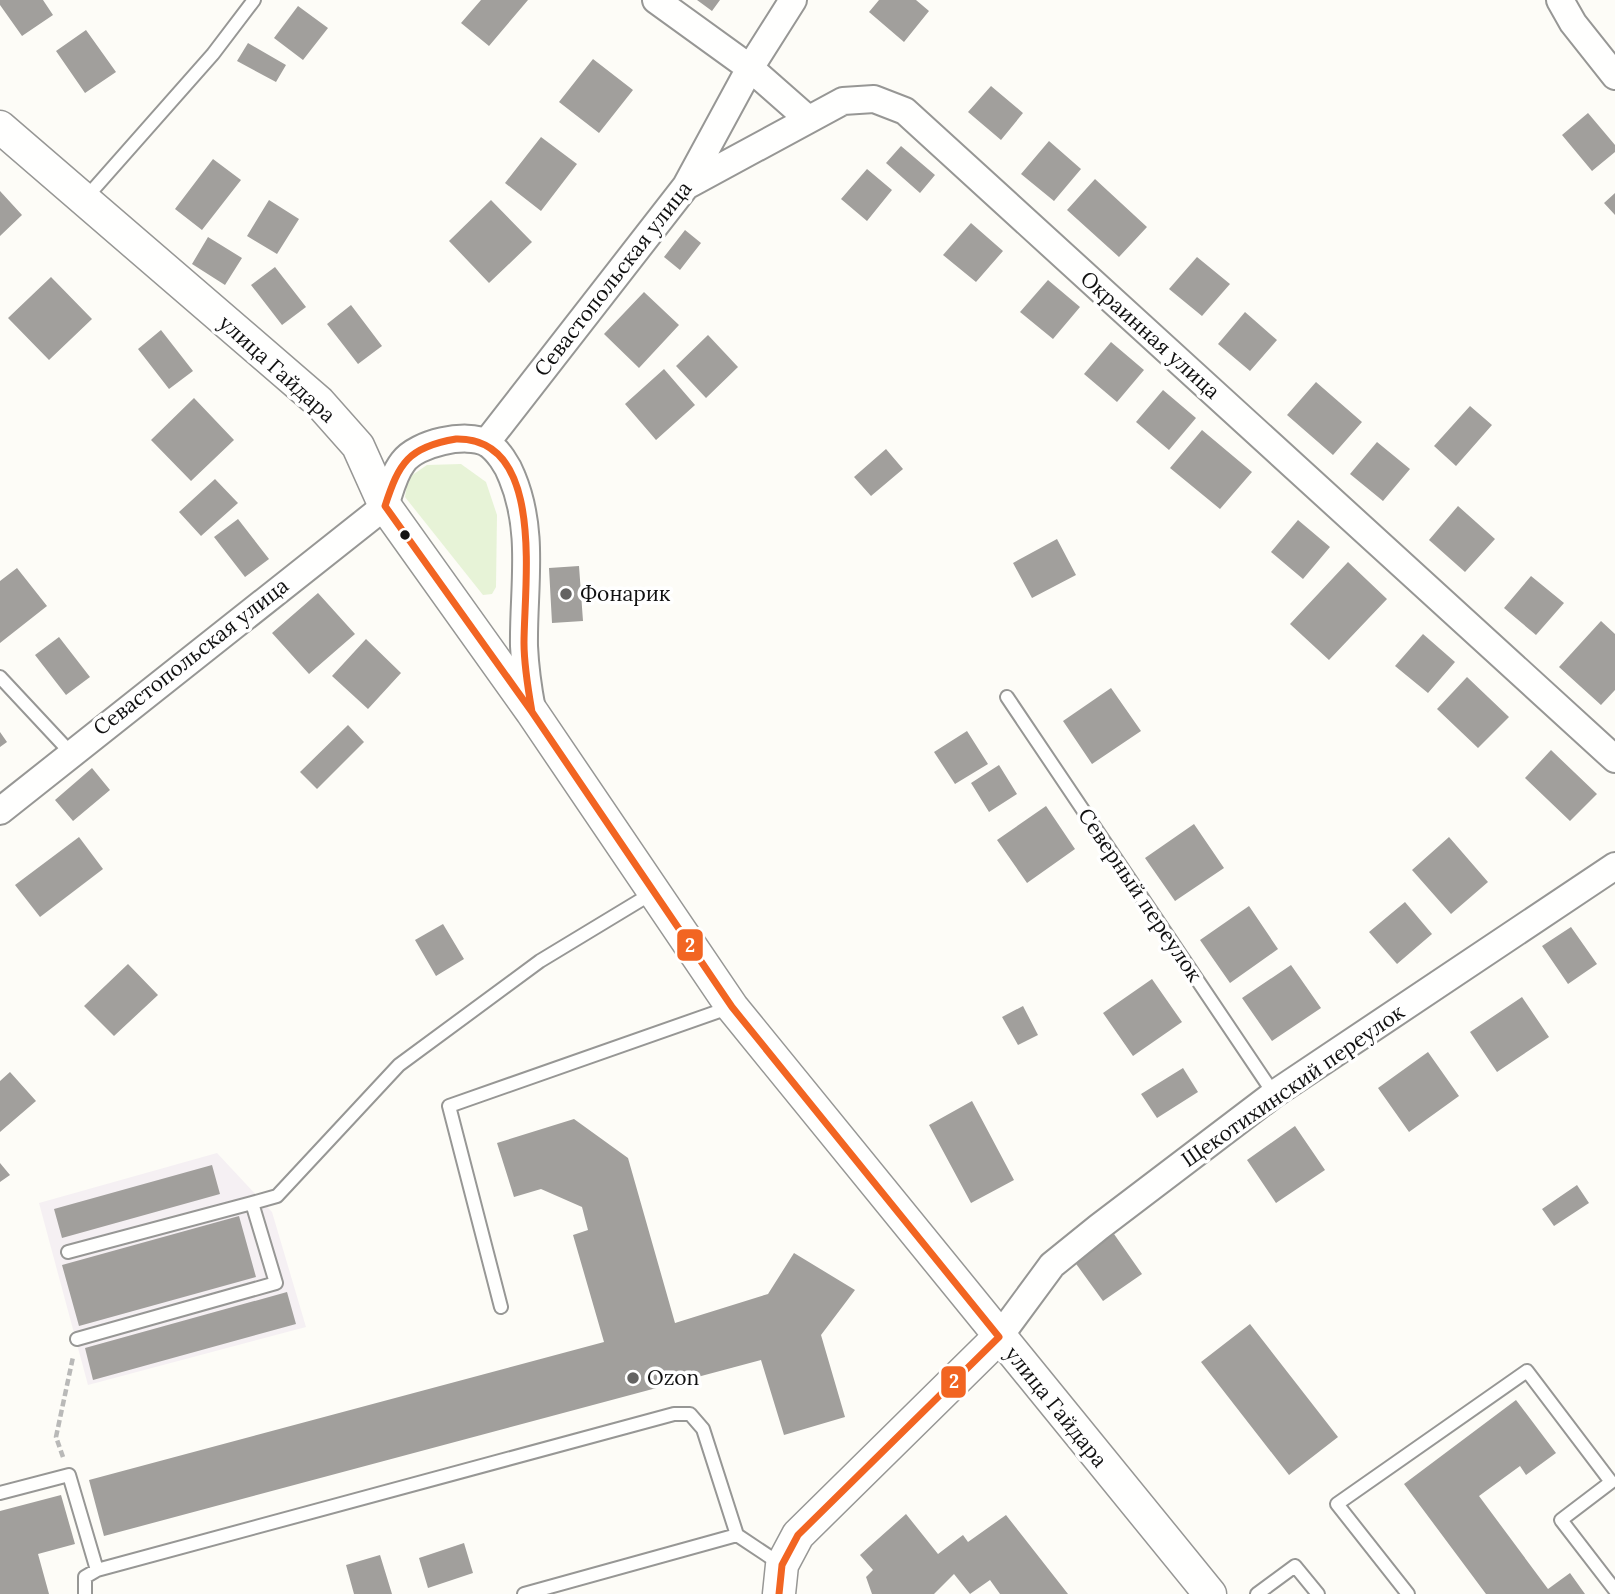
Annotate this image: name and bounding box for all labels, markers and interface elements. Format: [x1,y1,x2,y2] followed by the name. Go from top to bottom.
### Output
[528,175,697,382] street label: Севастопольская улица
[1075,265,1226,405] street label: Окраинная улица
[213,309,341,428] street label: улица Гайдара
[398,528,412,542] unlabelled marker
[88,572,294,741] street label: Севастопольская улица
[580,580,671,607] place label: Фонарик
[558,586,574,602] marker: Фонарик
[1072,803,1209,987] street label: Северный переулок
[676,928,704,962] line badge: 2
[685,933,695,957] text: 2
[1176,998,1410,1173] street label: Щекотихинский переулок
[999,1341,1114,1473] street label: улица Гайдара
[647,1364,700,1391] place label: Ozon
[940,1365,967,1399] line badge: 2
[949,1369,959,1393] text: 2
[625,1370,641,1386] marker: Ozon

